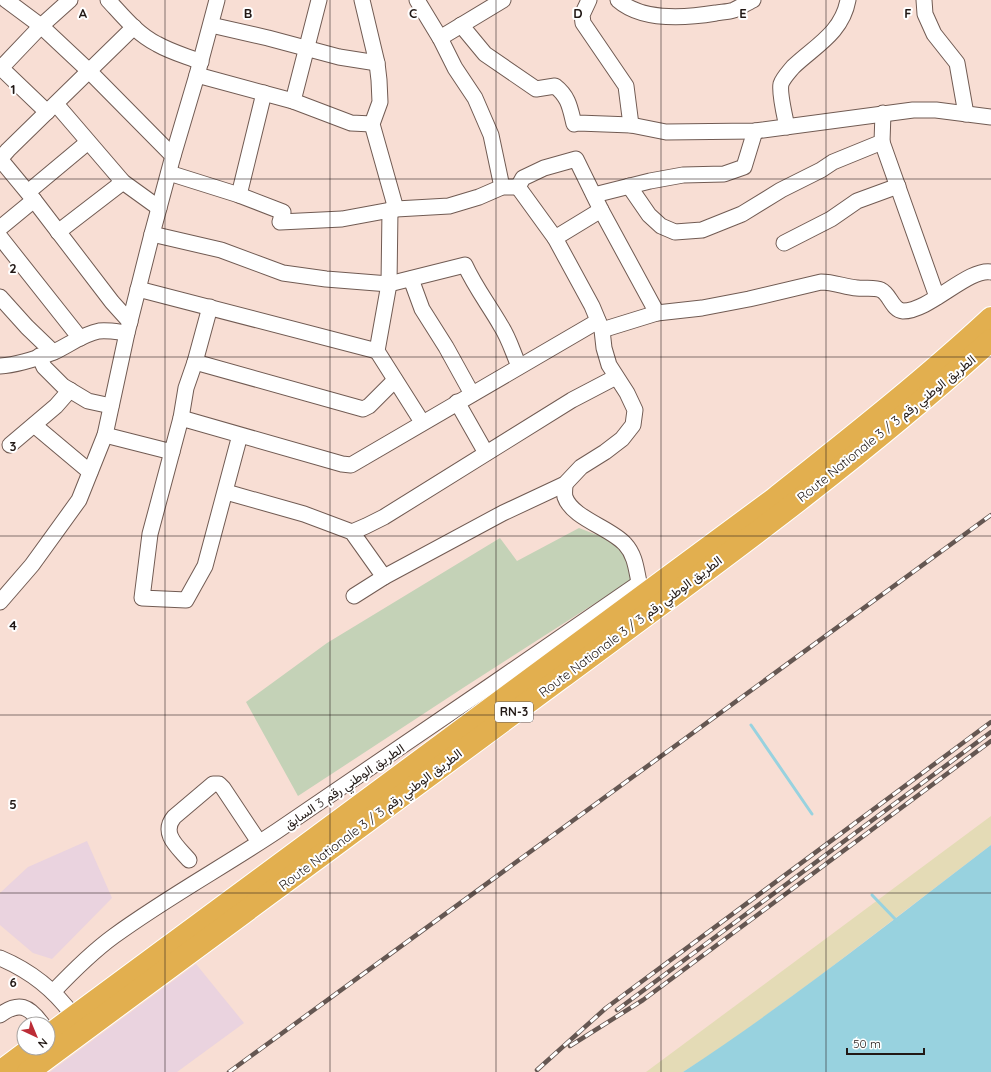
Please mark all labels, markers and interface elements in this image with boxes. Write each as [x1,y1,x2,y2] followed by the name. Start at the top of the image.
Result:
[79,5,88,21] text: A
[244,5,252,21] text: B
[409,5,417,21] text: C
[573,5,583,21] text: D
[739,5,747,21] text: E
[904,5,912,21] text: F
[10,81,16,97] text: 1
[9,260,17,276] text: 2
[794,351,980,507] street label: Route Nationale 3 / الطريق الوطني رقم 3
[10,438,17,454] text: 3
[535,552,726,702] street label: Route Nationale 3 / الطريق الوطني رقم 3
[9,617,17,633] text: 4
[495,702,533,722] road number: RN-3
[281,740,409,835] street label: الطريق الوطني رقم 3 السابق
[275,745,466,895] street label: Route Nationale 3 / الطريق الوطني رقم 3
[9,796,17,812] text: 5
[9,974,17,990] text: 6
[16,1016,56,1056] north arrow
[847,1030,924,1056] scale bar
[35,1035,51,1051] text: N
[853,1036,881,1051] text: 50 m

